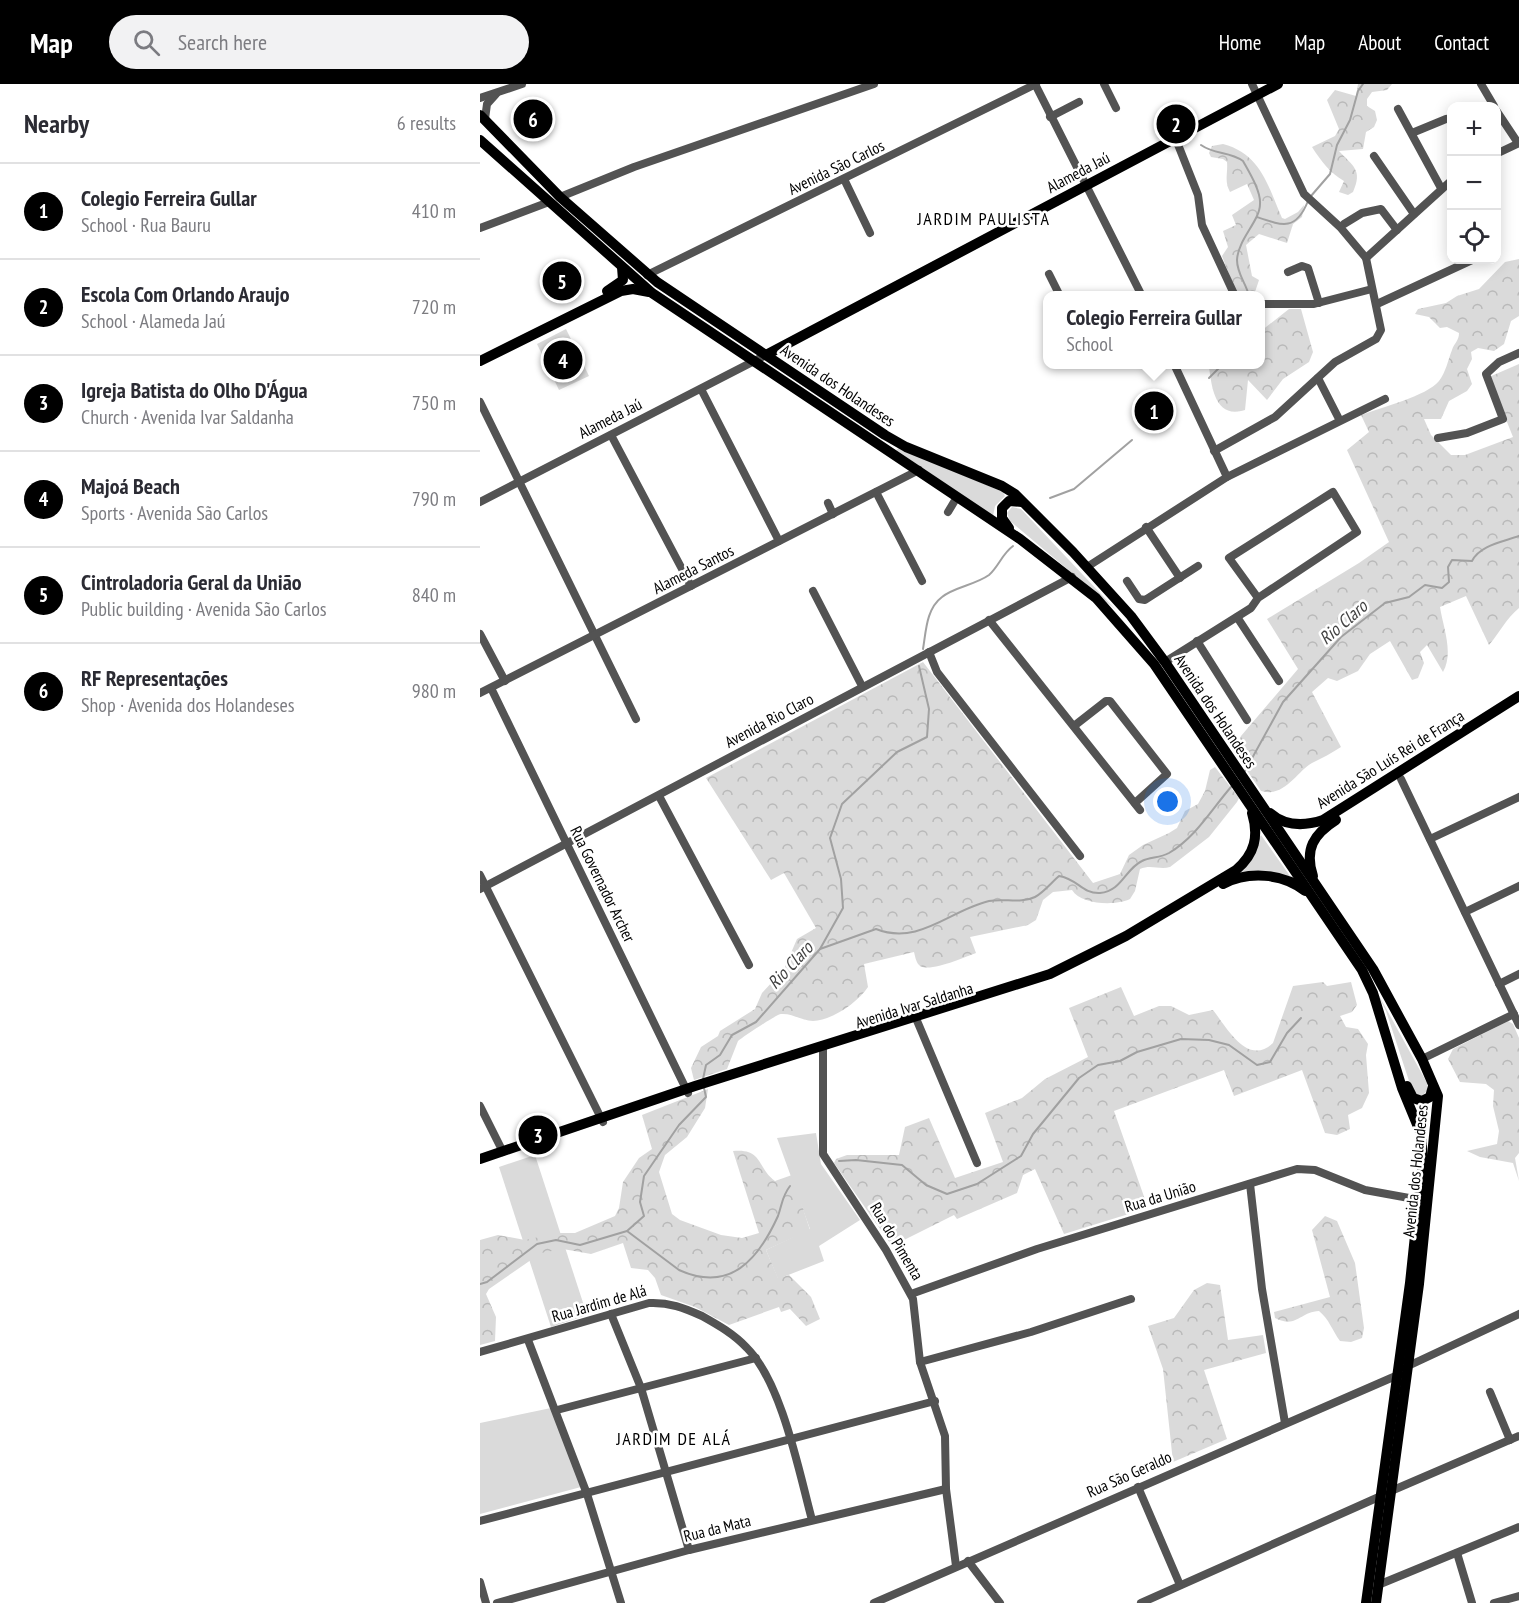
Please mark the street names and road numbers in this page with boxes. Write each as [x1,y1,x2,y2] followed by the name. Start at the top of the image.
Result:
[785,135,887,199] street label: Avenida São Carlos
[1043,147,1113,197] street label: Alameda Jaú
[777,339,899,431] street label: Avenida dos Holandeses
[575,393,645,442] street label: Alameda Jaú
[649,540,737,598] street label: Alameda Santos
[1170,650,1262,772] street label: Avenida dos Holandeses
[721,688,817,752] street label: Avenida Rio Claro
[1313,705,1467,813] street label: Avenida São Luís Rei de França
[566,823,640,946] street label: Rua Governador Archer
[853,978,975,1032] street label: Avenida Ivar Saldanha
[1398,1104,1432,1238] street label: Avenida dos Holandeses
[1122,1176,1198,1216] street label: Rua da União
[866,1198,928,1284] street label: Rua do Pimenta
[549,1280,649,1326] street label: Rua Jardim de Alá
[1083,1446,1175,1502] street label: Rua São Geraldo
[681,1510,753,1546] street label: Rua da Mata

